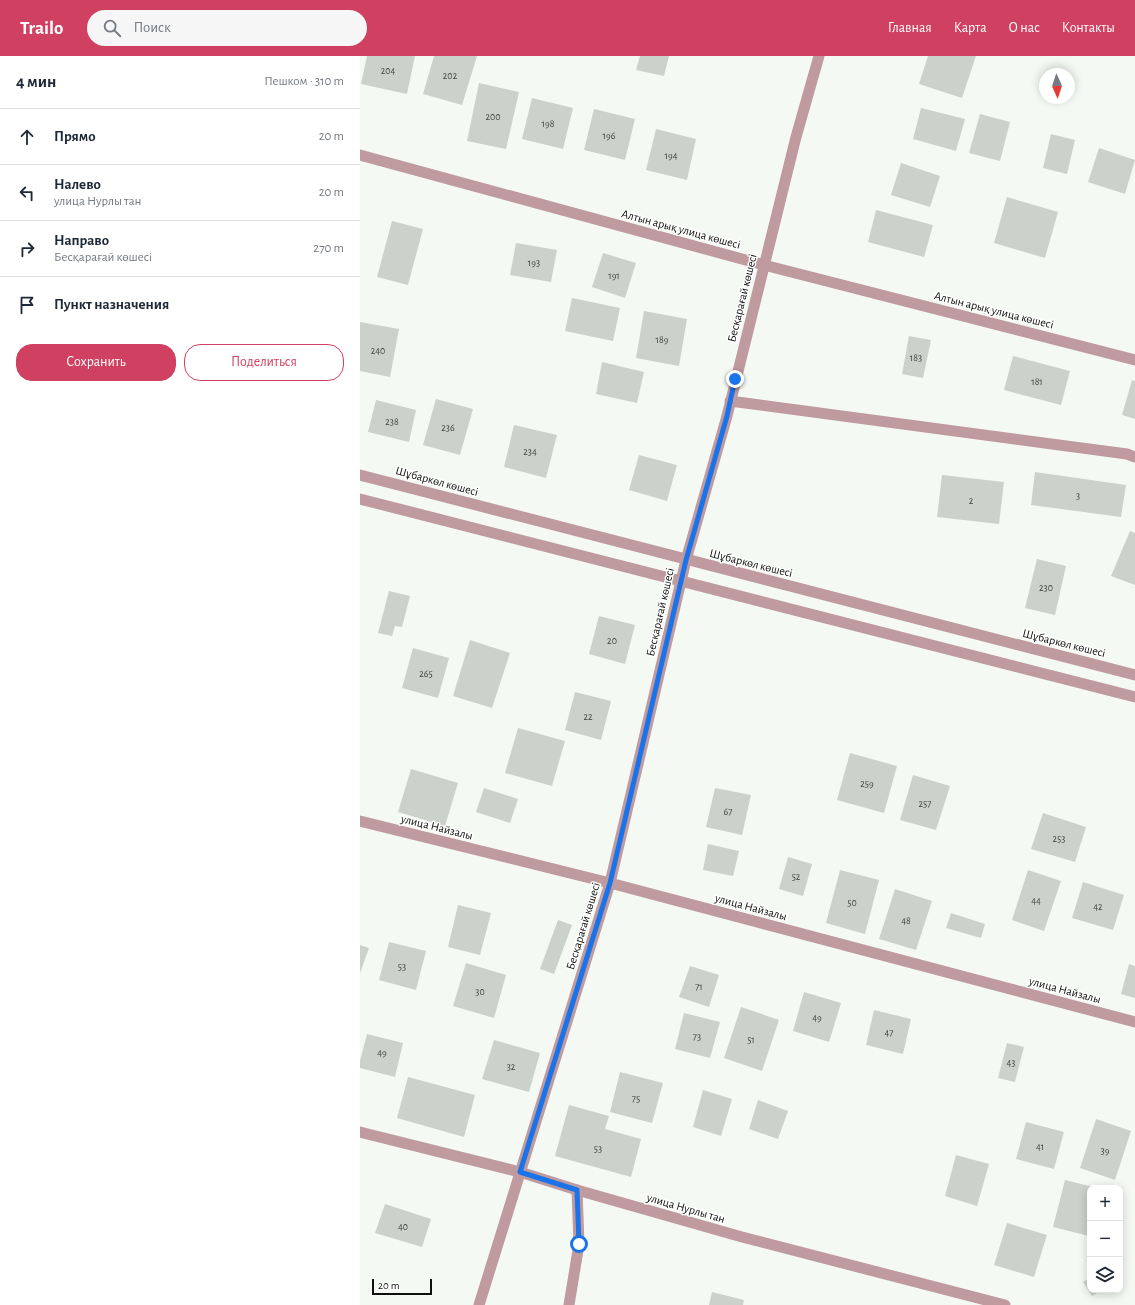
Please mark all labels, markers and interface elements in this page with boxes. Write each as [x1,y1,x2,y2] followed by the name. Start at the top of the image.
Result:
[87,10,367,46] search box
[101,17,123,39] icon: search
[20,19,63,38] text: Trailo
[133,20,171,35] text: Поиск
[888,21,932,35] text: Главная
[954,21,987,35] text: Карта
[1009,21,1040,35] text: О нас
[1062,21,1115,35] text: Контакты
[381,66,396,76] house number: 204
[1039,68,1075,104] north arrow
[443,71,458,81] house number: 202
[16,73,56,90] text: 4 мин
[264,75,344,88] text: Пешком · 310 m
[485,112,501,122] house number: 200
[542,119,555,129] house number: 198
[16,126,38,148] icon: ahead
[54,129,96,144] text: Прямо
[319,130,344,143] text: 20 m
[603,131,616,141] house number: 196
[665,151,678,161] house number: 194
[54,177,101,192] text: Налево
[16,182,38,204] icon: left
[319,186,344,199] text: 20 m
[54,195,142,208] text: улица Нурлы тан
[620,207,742,252] street label: Алтын арық улица көшесі
[54,233,109,248] text: Направо
[16,238,38,260] icon: right
[313,242,344,255] text: 270 m
[54,251,152,264] text: Бесқарағай көшесі
[725,253,759,343] street label: Бесқарағай көшесі
[528,258,540,268] house number: 193
[608,271,620,281] house number: 191
[933,289,1055,332] street label: Алтын арық улица көшесі
[16,294,38,316] icon: arrive
[54,297,169,312] text: Пункт назначения
[656,335,669,345] house number: 189
[16,344,176,381] button: Сохранить
[184,344,344,381] button: Поделиться
[371,346,385,356] house number: 240
[910,353,922,363] house number: 183
[726,370,744,388] route end
[1031,377,1043,387] house number: 181
[385,417,399,427] house number: 238
[441,423,455,433] house number: 236
[523,447,537,457] house number: 234
[394,464,480,498] street label: Шұбаркөл көшесі
[1076,491,1080,501] house number: 3
[969,496,974,506] house number: 2
[708,547,794,579] street label: Шұбаркөл көшесі
[644,567,676,657] street label: Бесқарағай көшесі
[1039,583,1053,593] house number: 230
[1021,627,1107,659] street label: Шұбаркөл көшесі
[607,636,617,646] house number: 20
[419,669,433,679] house number: 265
[583,712,593,722] house number: 22
[860,779,874,789] house number: 259
[919,799,931,809] house number: 257
[724,807,732,817] house number: 67
[399,812,474,843] street label: улица Найзалы
[1053,834,1065,844] house number: 253
[792,872,801,882] house number: 52
[564,881,602,971] street label: Бесқарағай көшесі
[713,891,788,923] street label: улица Найзалы
[1031,896,1041,906] house number: 44
[847,898,857,908] house number: 50
[1093,902,1103,912] house number: 42
[901,916,911,926] house number: 48
[398,962,406,972] house number: 53
[1027,974,1102,1006] street label: улица Найзалы
[695,982,703,992] house number: 71
[475,987,485,997] house number: 30
[812,1013,822,1023] house number: 49
[885,1028,893,1038] house number: 47
[693,1032,701,1042] house number: 73
[747,1035,755,1045] house number: 51
[377,1048,387,1058] house number: 49
[1007,1058,1015,1068] house number: 43
[507,1062,516,1072] house number: 32
[632,1094,640,1104] house number: 75
[1036,1142,1044,1152] house number: 41
[594,1144,602,1154] house number: 53
[1101,1146,1110,1156] house number: 39
[1087,1185,1123,1293] map controls
[1087,1185,1123,1221] button: +
[644,1191,726,1226] street label: улица Нурлы тан
[1087,1221,1123,1257] button: −
[398,1222,408,1232] house number: 40
[570,1235,588,1253] route start
[1087,1257,1123,1293] button: layers
[372,1277,432,1296] scale bar
[378,1280,399,1291] text: 20 m

